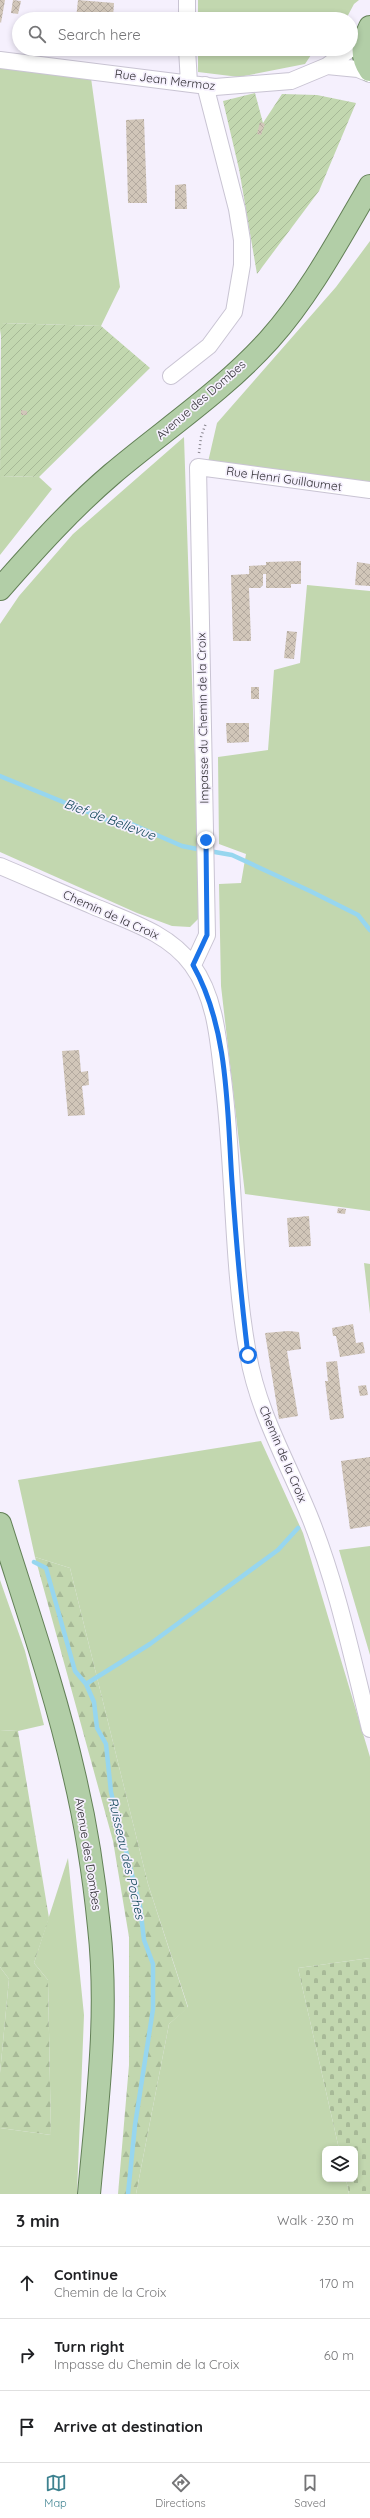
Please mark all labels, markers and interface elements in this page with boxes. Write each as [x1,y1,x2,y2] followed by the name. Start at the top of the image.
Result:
[12,12,358,56] search box
[26,23,48,45] icon: search
[58,25,141,44] text: Search here
[114,66,216,93] street label: Rue Jean Mermoz
[153,356,249,443] street label: Avenue des Dombes
[225,463,343,494] street label: Rue Henri Guillaumet
[194,632,211,804] street label: Impasse du Chemin de la Croix
[62,795,159,843] water label: Bief de Bellevue
[197,831,215,849] route end
[61,887,162,943] street label: Chemin de la Croix
[239,1346,257,1364] route start
[256,1403,311,1505] street label: Chemin de la Croix
[105,1795,149,1922] water label: Ruisseau des Poches
[72,1797,105,1912] street label: Avenue des Dombes
[322,2146,358,2182] map controls
[322,2146,358,2182] button: layers
[16,2210,60,2231] text: 3 min
[277,2212,354,2228] text: Walk · 230 m
[54,2265,118,2284] text: Continue
[16,2272,38,2294] icon: ahead
[319,2275,354,2291] text: 170 m
[54,2284,166,2300] text: Chemin de la Croix
[54,2337,125,2356] text: Turn right
[16,2344,38,2366] icon: right
[324,2347,354,2363] text: 60 m
[54,2356,239,2372] text: Impasse du Chemin de la Croix
[16,2416,38,2438] icon: arrive
[54,2417,203,2436] text: Arrive at destination
[44,2472,67,2510] tab: Map
[155,2472,206,2510] tab: Directions
[294,2472,326,2510] tab: Saved

